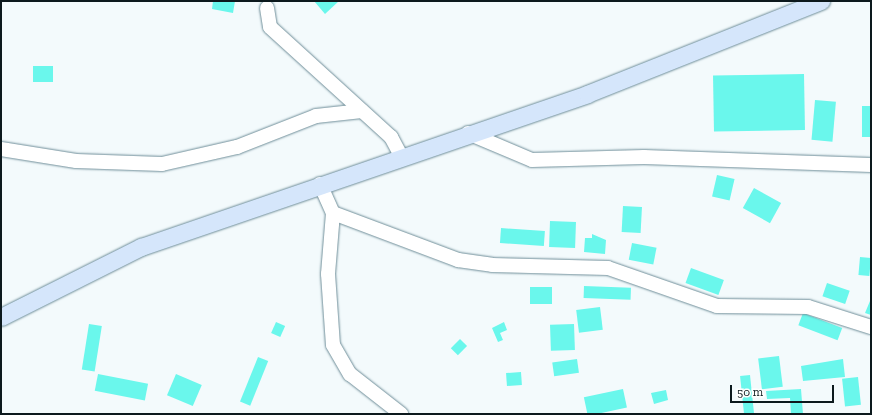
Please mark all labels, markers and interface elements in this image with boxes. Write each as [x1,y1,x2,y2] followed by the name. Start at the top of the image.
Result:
[732,377,836,403] scale bar
[737,385,763,399] text: 50 m

